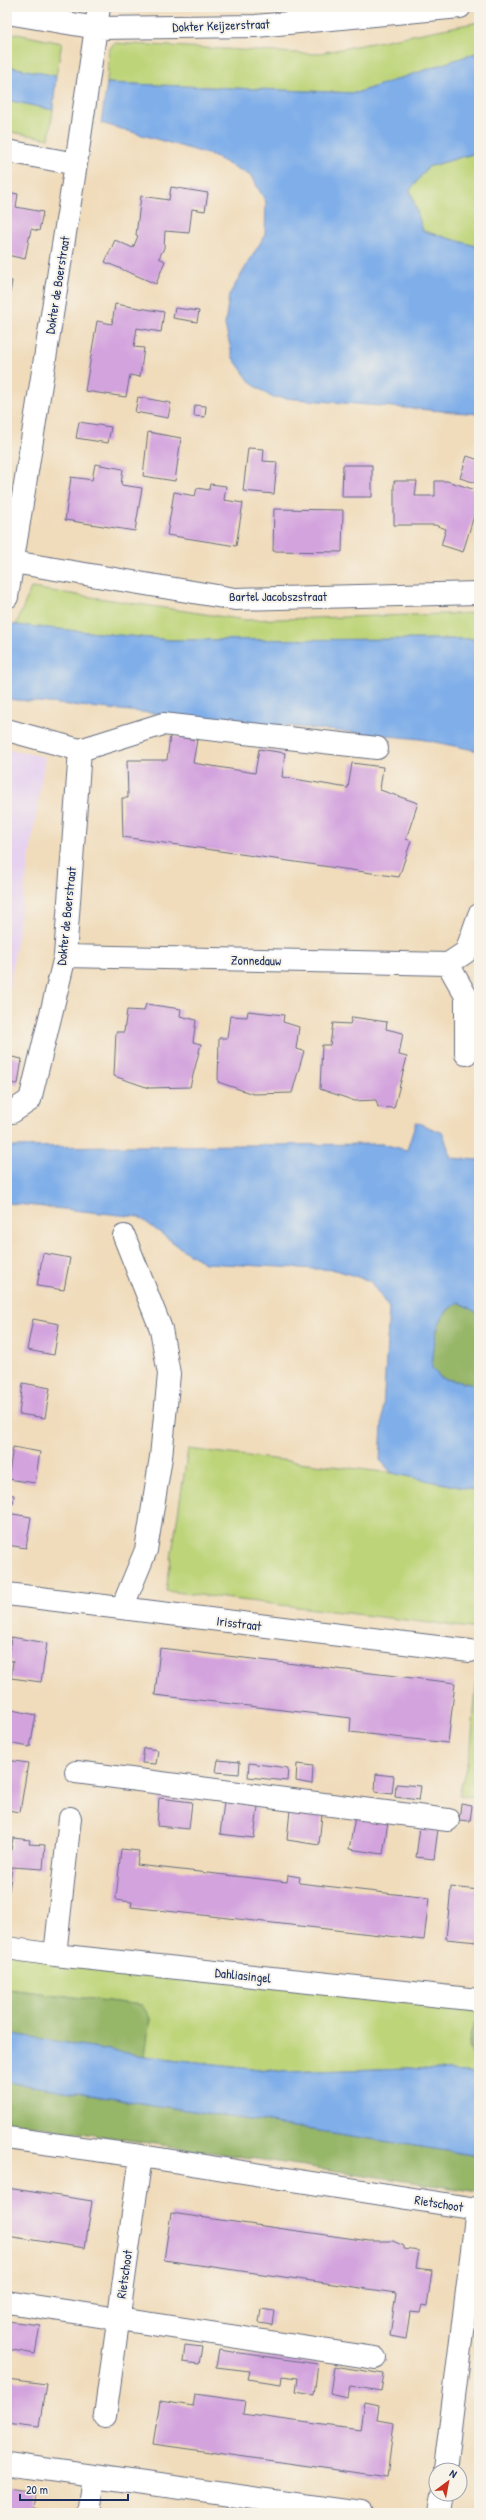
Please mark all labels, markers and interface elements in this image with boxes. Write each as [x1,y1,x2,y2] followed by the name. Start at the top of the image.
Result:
[172,14,270,36] street label: Dokter Keijzerstraat
[40,234,74,335] street label: Dokter de Boerstraat
[229,587,328,605] street label: Bartel Jacobszstraat
[52,865,80,966] street label: Dokter de Boerstraat
[231,951,281,969] street label: Zonnedauw
[216,1611,263,1635] street label: Irisstraat
[214,1963,273,1987] street label: Dahliasingel
[413,2190,465,2216] street label: Rietschoot
[112,2248,136,2299] street label: Rietschoot
[428,2462,468,2502] north arrow
[447,2466,460,2481] text: N
[20,2476,128,2502] scale bar
[26,2481,48,2498] text: 20 m

